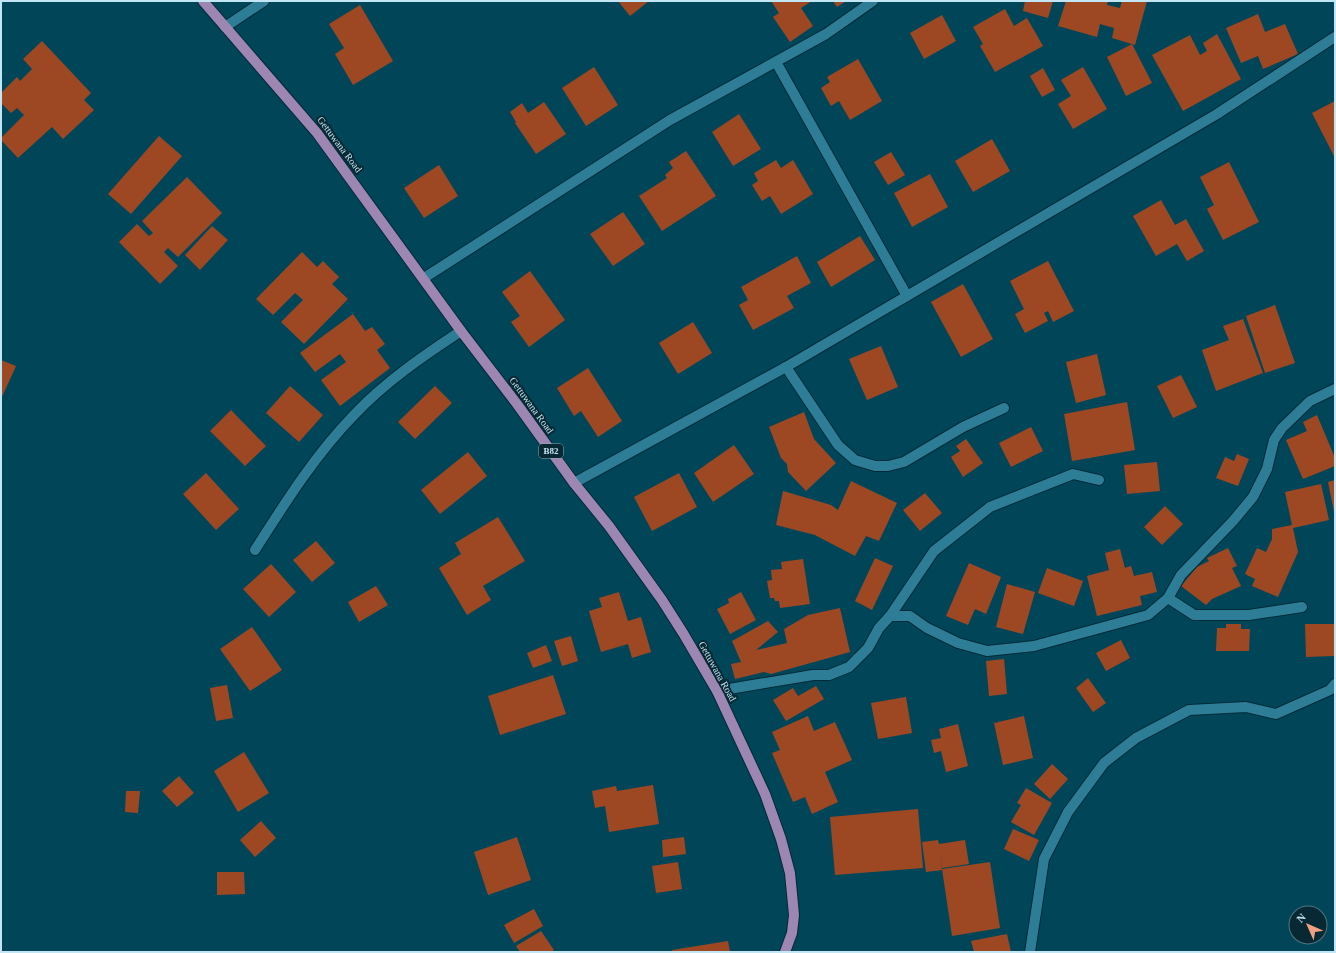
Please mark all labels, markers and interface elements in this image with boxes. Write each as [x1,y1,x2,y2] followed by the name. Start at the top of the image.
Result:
[315,114,364,174] street label: Gettuwana Road
[507,375,556,436] street label: Gettuwana Road
[539,444,563,458] road number: B82
[697,639,739,703] street label: Gettuwana Road
[1288,905,1328,945] north arrow
[1294,911,1308,925] text: N

